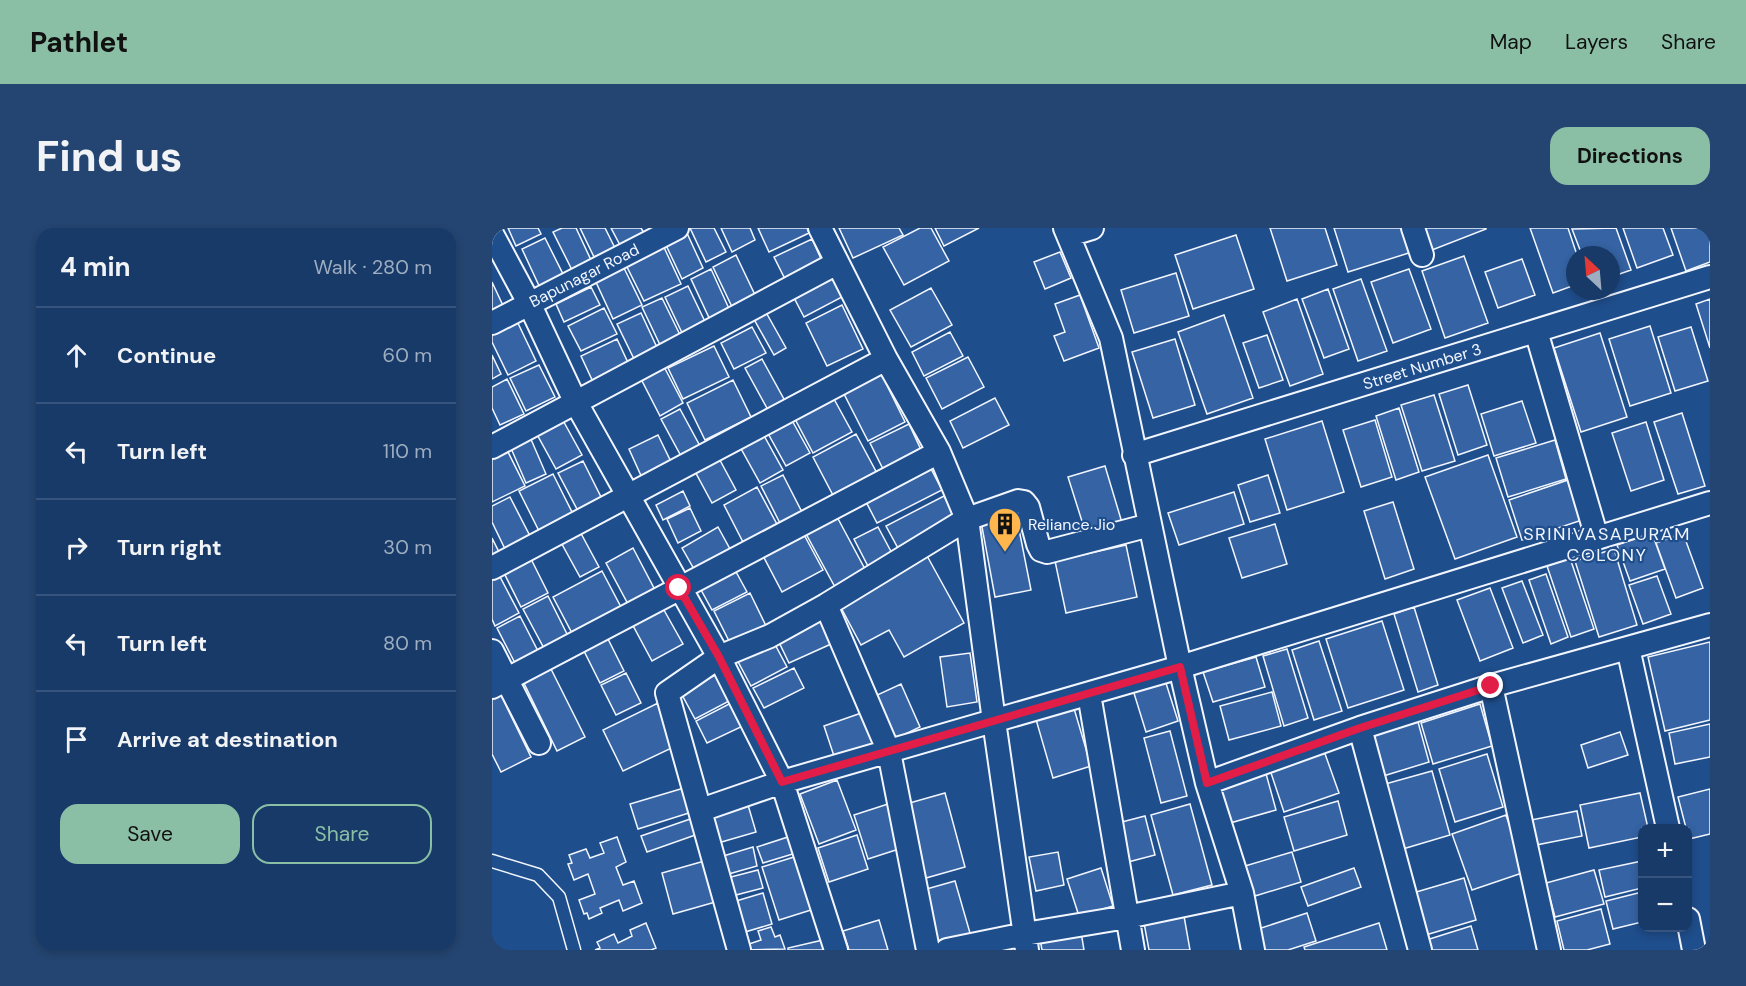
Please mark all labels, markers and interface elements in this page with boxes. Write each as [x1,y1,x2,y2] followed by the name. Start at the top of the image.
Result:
[30,24,128,61] text: Pathlet
[1490,28,1532,56] text: Map
[1565,28,1628,56] text: Layers
[1661,28,1716,56] text: Share
[1550,127,1710,185] button: Directions
[36,129,182,184] text: Find us
[526,239,643,312] street label: Bapunagar Road
[1566,246,1620,300] north arrow
[60,250,131,284] text: 4 min
[313,254,432,280] text: Walk · 280 m
[1360,338,1484,394] street label: Street Number 3
[60,339,93,372] icon: ahead
[117,341,216,370] text: Continue
[383,342,432,368] text: 60 m
[60,435,93,468] icon: left
[117,437,207,466] text: Turn left
[383,438,432,464] text: 110 m
[987,506,1023,553] building icon: Reliance Jio
[1028,514,1115,535] place label: Reliance Jio
[1523,522,1691,567] district label: SRINIVASAPURAM COLONY
[60,531,93,564] icon: right
[117,533,222,562] text: Turn right
[383,534,432,560] text: 30 m
[665,574,691,600] route start
[60,627,93,660] icon: left
[117,629,207,658] text: Turn left
[383,630,432,656] text: 80 m
[1477,672,1503,698] route end
[60,723,93,756] icon: arrive
[117,725,338,754] text: Arrive at destination
[60,804,240,864] button: Save
[252,804,432,864] button: Share
[1638,824,1692,932] map controls
[1638,824,1692,878] button: +
[1638,878,1692,932] button: −

